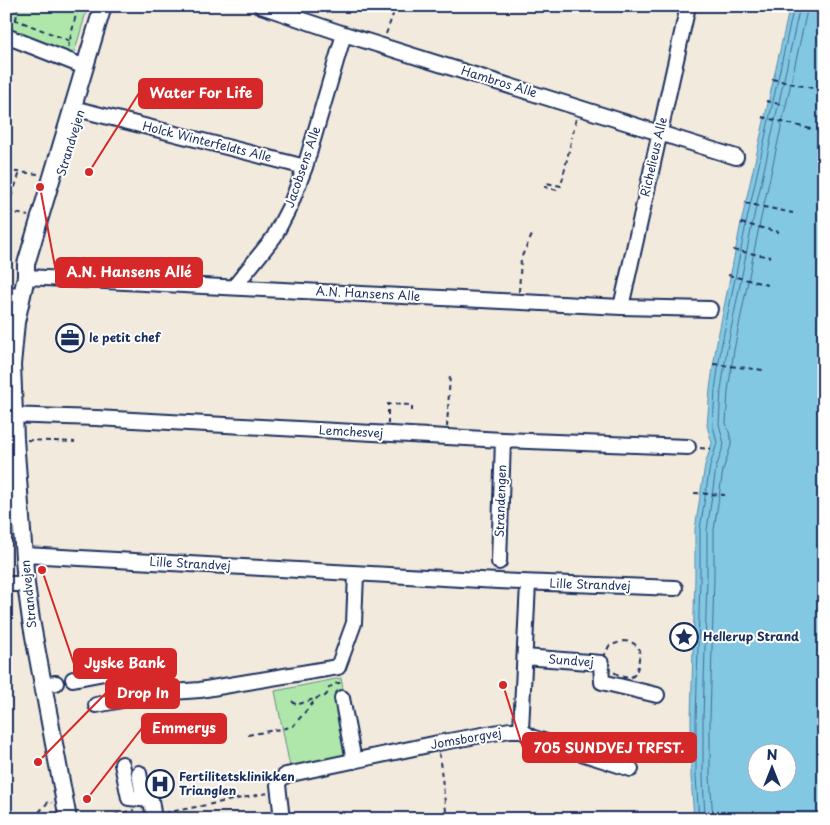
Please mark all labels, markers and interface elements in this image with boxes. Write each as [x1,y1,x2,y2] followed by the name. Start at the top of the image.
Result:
[459,61,540,101] street label: Hambros Alle
[139,79,262,108] callout: Water For Life
[150,82,253,103] text: Water For Life
[51,107,89,178] street label: Strandvejen
[635,115,671,198] street label: Richelieus Alle
[141,116,274,166] street label: Holck Winterfeldts Alle
[280,123,325,210] street label: Jacobsens Alle
[56,258,202,287] callout: A.N. Hansens Allé
[66,261,192,282] text: A.N. Hansens Allé
[315,281,421,305] street label: A.N. Hansens Alle
[55,323,85,353] office icon: le petit chef
[89,328,162,346] place label: le petit chef
[318,420,384,442] street label: Lemchesvej
[490,464,510,538] street label: Strandengen
[149,552,231,574] street label: Lille Strandvej
[15,559,41,629] street label: Strandvejen
[549,574,631,594] street label: Lille Strandvej
[669,622,699,652] place icon: Hellerup Strand
[703,627,799,645] place label: Hellerup Strand
[74,649,176,678] callout: Jyske Bank
[548,649,594,671] street label: Sundvej
[84,652,166,673] text: Jyske Bank
[106,679,179,708] callout: Drop In
[117,682,169,703] text: Drop In
[142,714,226,743] callout: Emmerys
[152,717,216,738] text: Emmerys
[429,723,503,753] street label: Jomsborgvej
[523,733,696,762] callout: 705 SUNDVEJ TRFST.
[534,737,684,758] text: 705 SUNDVEJ TRFST.
[748,742,798,792] north arrow
[766,744,778,765] text: N
[179,767,295,799] place label: Fertilitetsklinikken Trianglen
[145,769,175,799] hospital icon: Fertilitetsklinikken Trianglen

